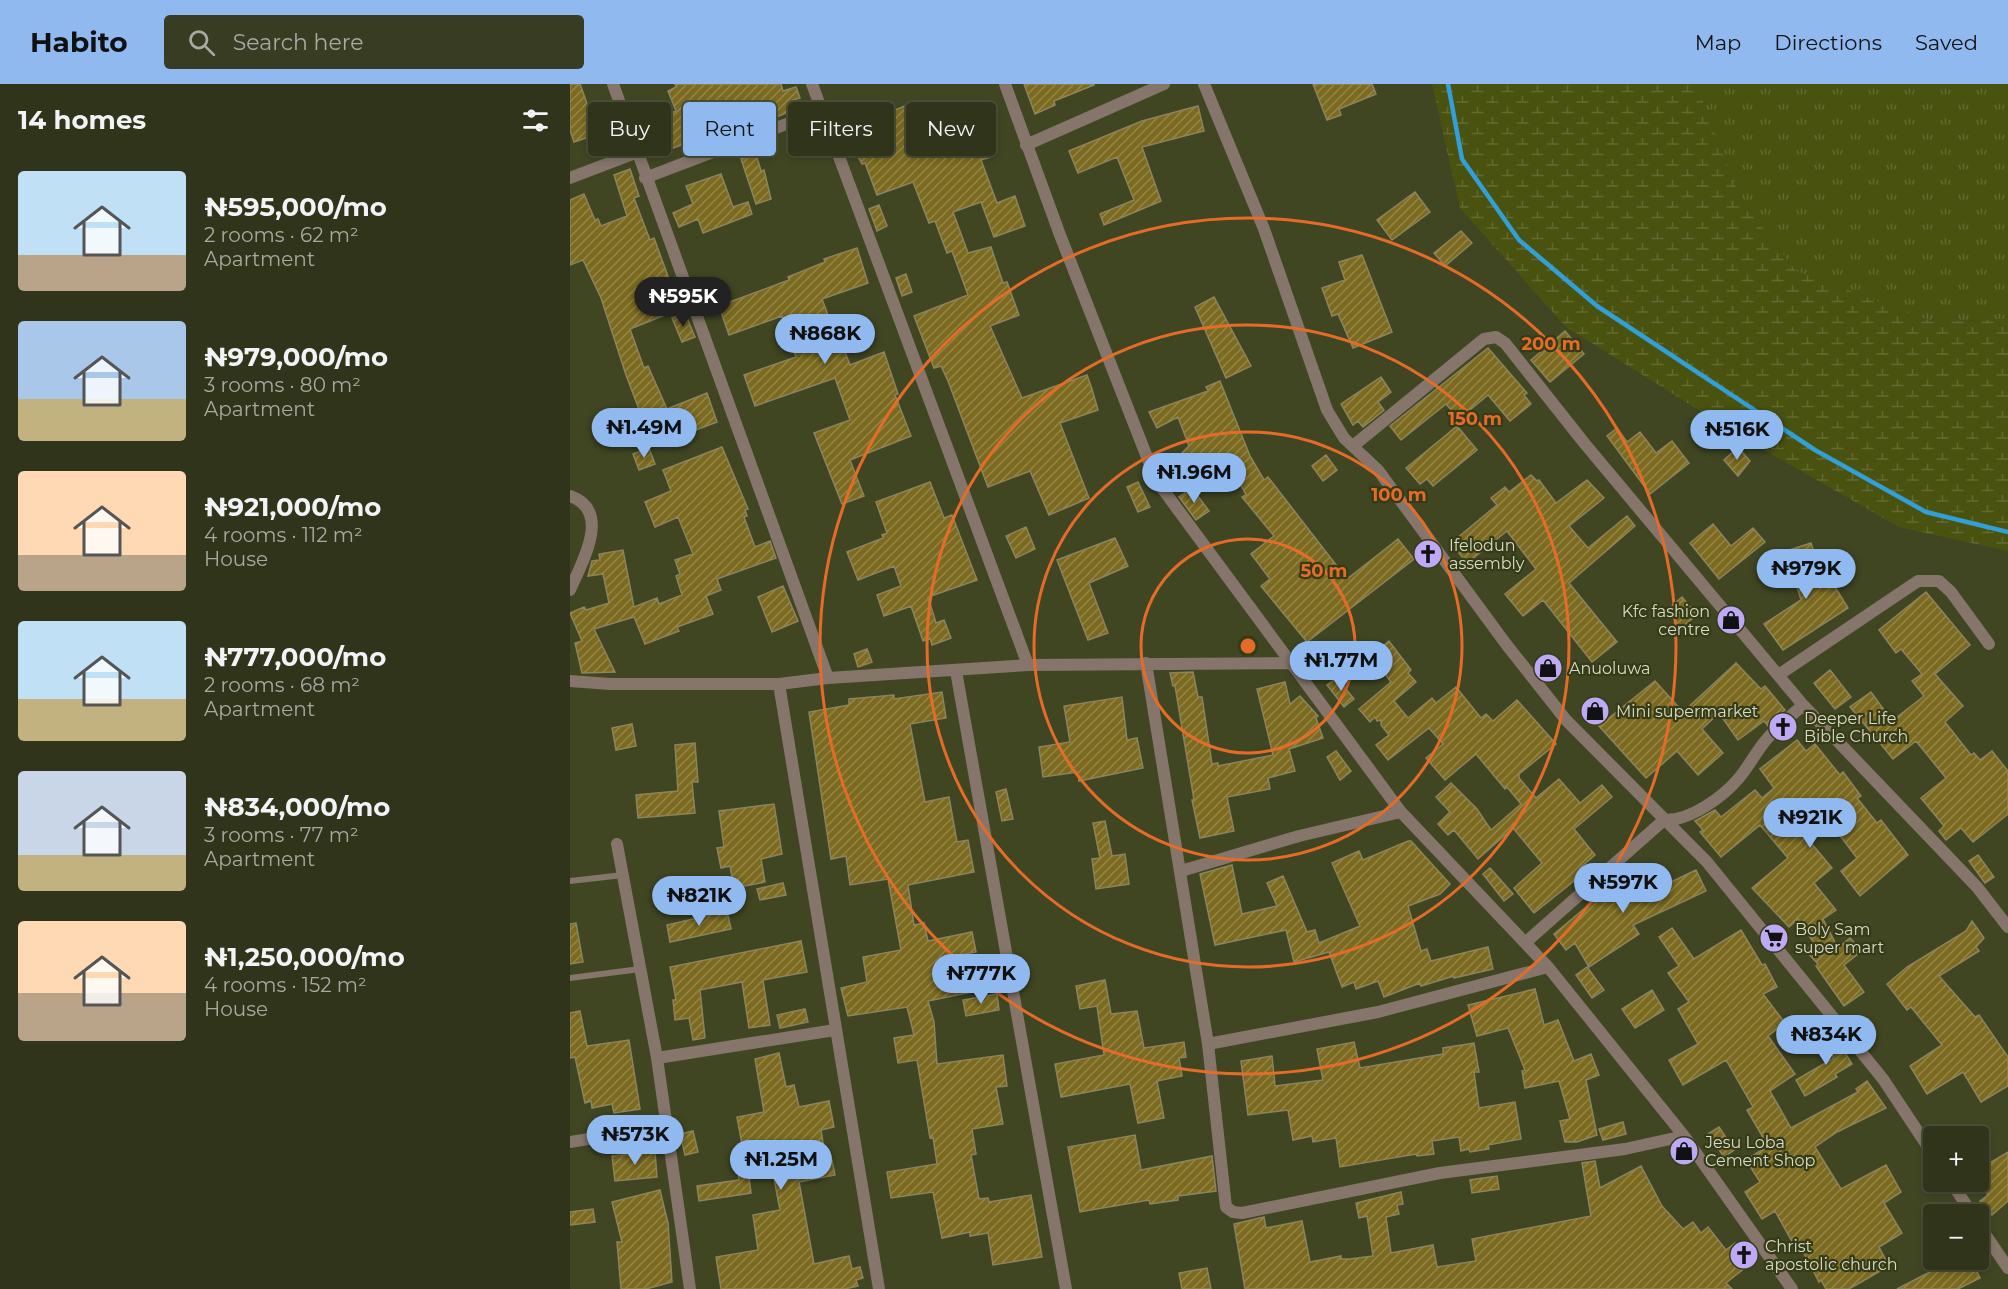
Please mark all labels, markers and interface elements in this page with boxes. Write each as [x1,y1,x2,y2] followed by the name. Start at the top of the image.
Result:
[164,15,584,69] search box
[30,25,128,59] text: Habito
[185,26,218,59] icon: search
[233,29,364,56] text: Search here
[1695,30,1741,55] text: Map
[1774,30,1882,55] text: Directions
[1915,30,1978,55] text: Saved
[588,102,671,156] chip: Buy
[683,102,776,156] chip: Rent
[788,102,894,156] chip: Filters
[906,102,996,156] chip: New
[18,104,146,136] text: 14 homes
[519,104,552,137] icon: filters
[204,191,387,223] text: ₦595,000/mo
[66,195,138,267] icon: home
[204,223,359,247] text: 2 rooms · 62 m²
[204,247,315,271] text: Apartment
[641,277,725,328] pin: ₦595K
[648,284,718,308] text: ₦595K
[783,314,867,365] pin: ₦868K
[789,321,861,345] text: ₦868K
[1521,333,1581,355] text: 200 m
[204,341,388,373] text: ₦979,000/mo
[66,345,138,417] icon: home
[204,373,361,397] text: 3 rooms · 80 m²
[204,397,315,421] text: Apartment
[595,408,693,459] pin: ₦1.49M
[1448,408,1502,430] text: 150 m
[1695,410,1779,461] pin: ₦516K
[606,415,682,439] text: ₦1.49M
[1704,417,1770,441] text: ₦516K
[1145,453,1243,504] pin: ₦1.96M
[1156,460,1232,484] text: ₦1.96M
[1371,484,1427,506] text: 100 m
[204,491,381,523] text: ₦921,000/mo
[66,495,138,567] icon: home
[204,523,363,547] text: 4 rooms · 112 m²
[1449,536,1525,573] place label: Ifelodun assembly
[1412,538,1444,570] church icon: Ifelodun assembly
[204,547,268,571] text: House
[1764,549,1848,600] pin: ₦979K
[1771,556,1841,580] text: ₦979K
[1301,560,1347,582] text: 50 m
[1622,602,1710,639] place label: Kfc fashion centre
[1715,604,1747,636] shop icon: Kfc fashion centre
[1238,636,1258,656] centre of rings
[204,641,386,673] text: ₦777,000/mo
[1292,641,1390,692] pin: ₦1.77M
[66,645,138,717] icon: home
[1304,648,1378,672] text: ₦1.77M
[1532,652,1564,684] shop icon: Anuoluwa
[1569,659,1650,678] place label: Anuoluwa
[204,673,360,697] text: 2 rooms · 68 m²
[1579,695,1611,727] shop icon: Mini supermarket
[204,697,315,721] text: Apartment
[1616,702,1759,721] place label: Mini supermarket
[1804,709,1908,746] place label: Deeper Life Bible Church
[1767,711,1799,743] church icon: Deeper Life Bible Church
[204,791,390,823] text: ₦834,000/mo
[66,795,138,867] icon: home
[1768,798,1852,849] pin: ₦921K
[1777,805,1843,829] text: ₦921K
[204,823,359,847] text: 3 rooms · 77 m²
[204,847,315,871] text: Apartment
[1581,863,1665,914] pin: ₦597K
[1588,870,1658,894] text: ₦597K
[657,876,741,927] pin: ₦821K
[666,883,732,907] text: ₦821K
[1795,920,1885,957] place label: Boly Sam super mart
[1758,922,1790,954] supermarket icon: Boly Sam super mart
[204,941,405,973] text: ₦1,250,000/mo
[66,945,138,1017] icon: home
[939,954,1023,1005] pin: ₦777K
[946,961,1016,985] text: ₦777K
[204,973,367,997] text: 4 rooms · 152 m²
[204,997,268,1021] text: House
[1784,1015,1868,1066] pin: ₦834K
[1790,1022,1862,1046] text: ₦834K
[593,1115,677,1166] pin: ₦573K
[601,1122,669,1146] text: ₦573K
[1923,1126,1989,1270] map controls
[1923,1126,1989,1192] button: +
[1704,1133,1815,1170] place label: Jesu Loba Cement Shop
[1668,1135,1700,1167] shop icon: Jesu Loba Cement Shop
[732,1140,830,1191] pin: ₦1.25M
[744,1147,818,1171] text: ₦1.25M
[1923,1204,1989,1270] button: −
[1765,1237,1898,1274] place label: Christ apostolic church
[1728,1239,1760,1271] church icon: Christ apostolic church

